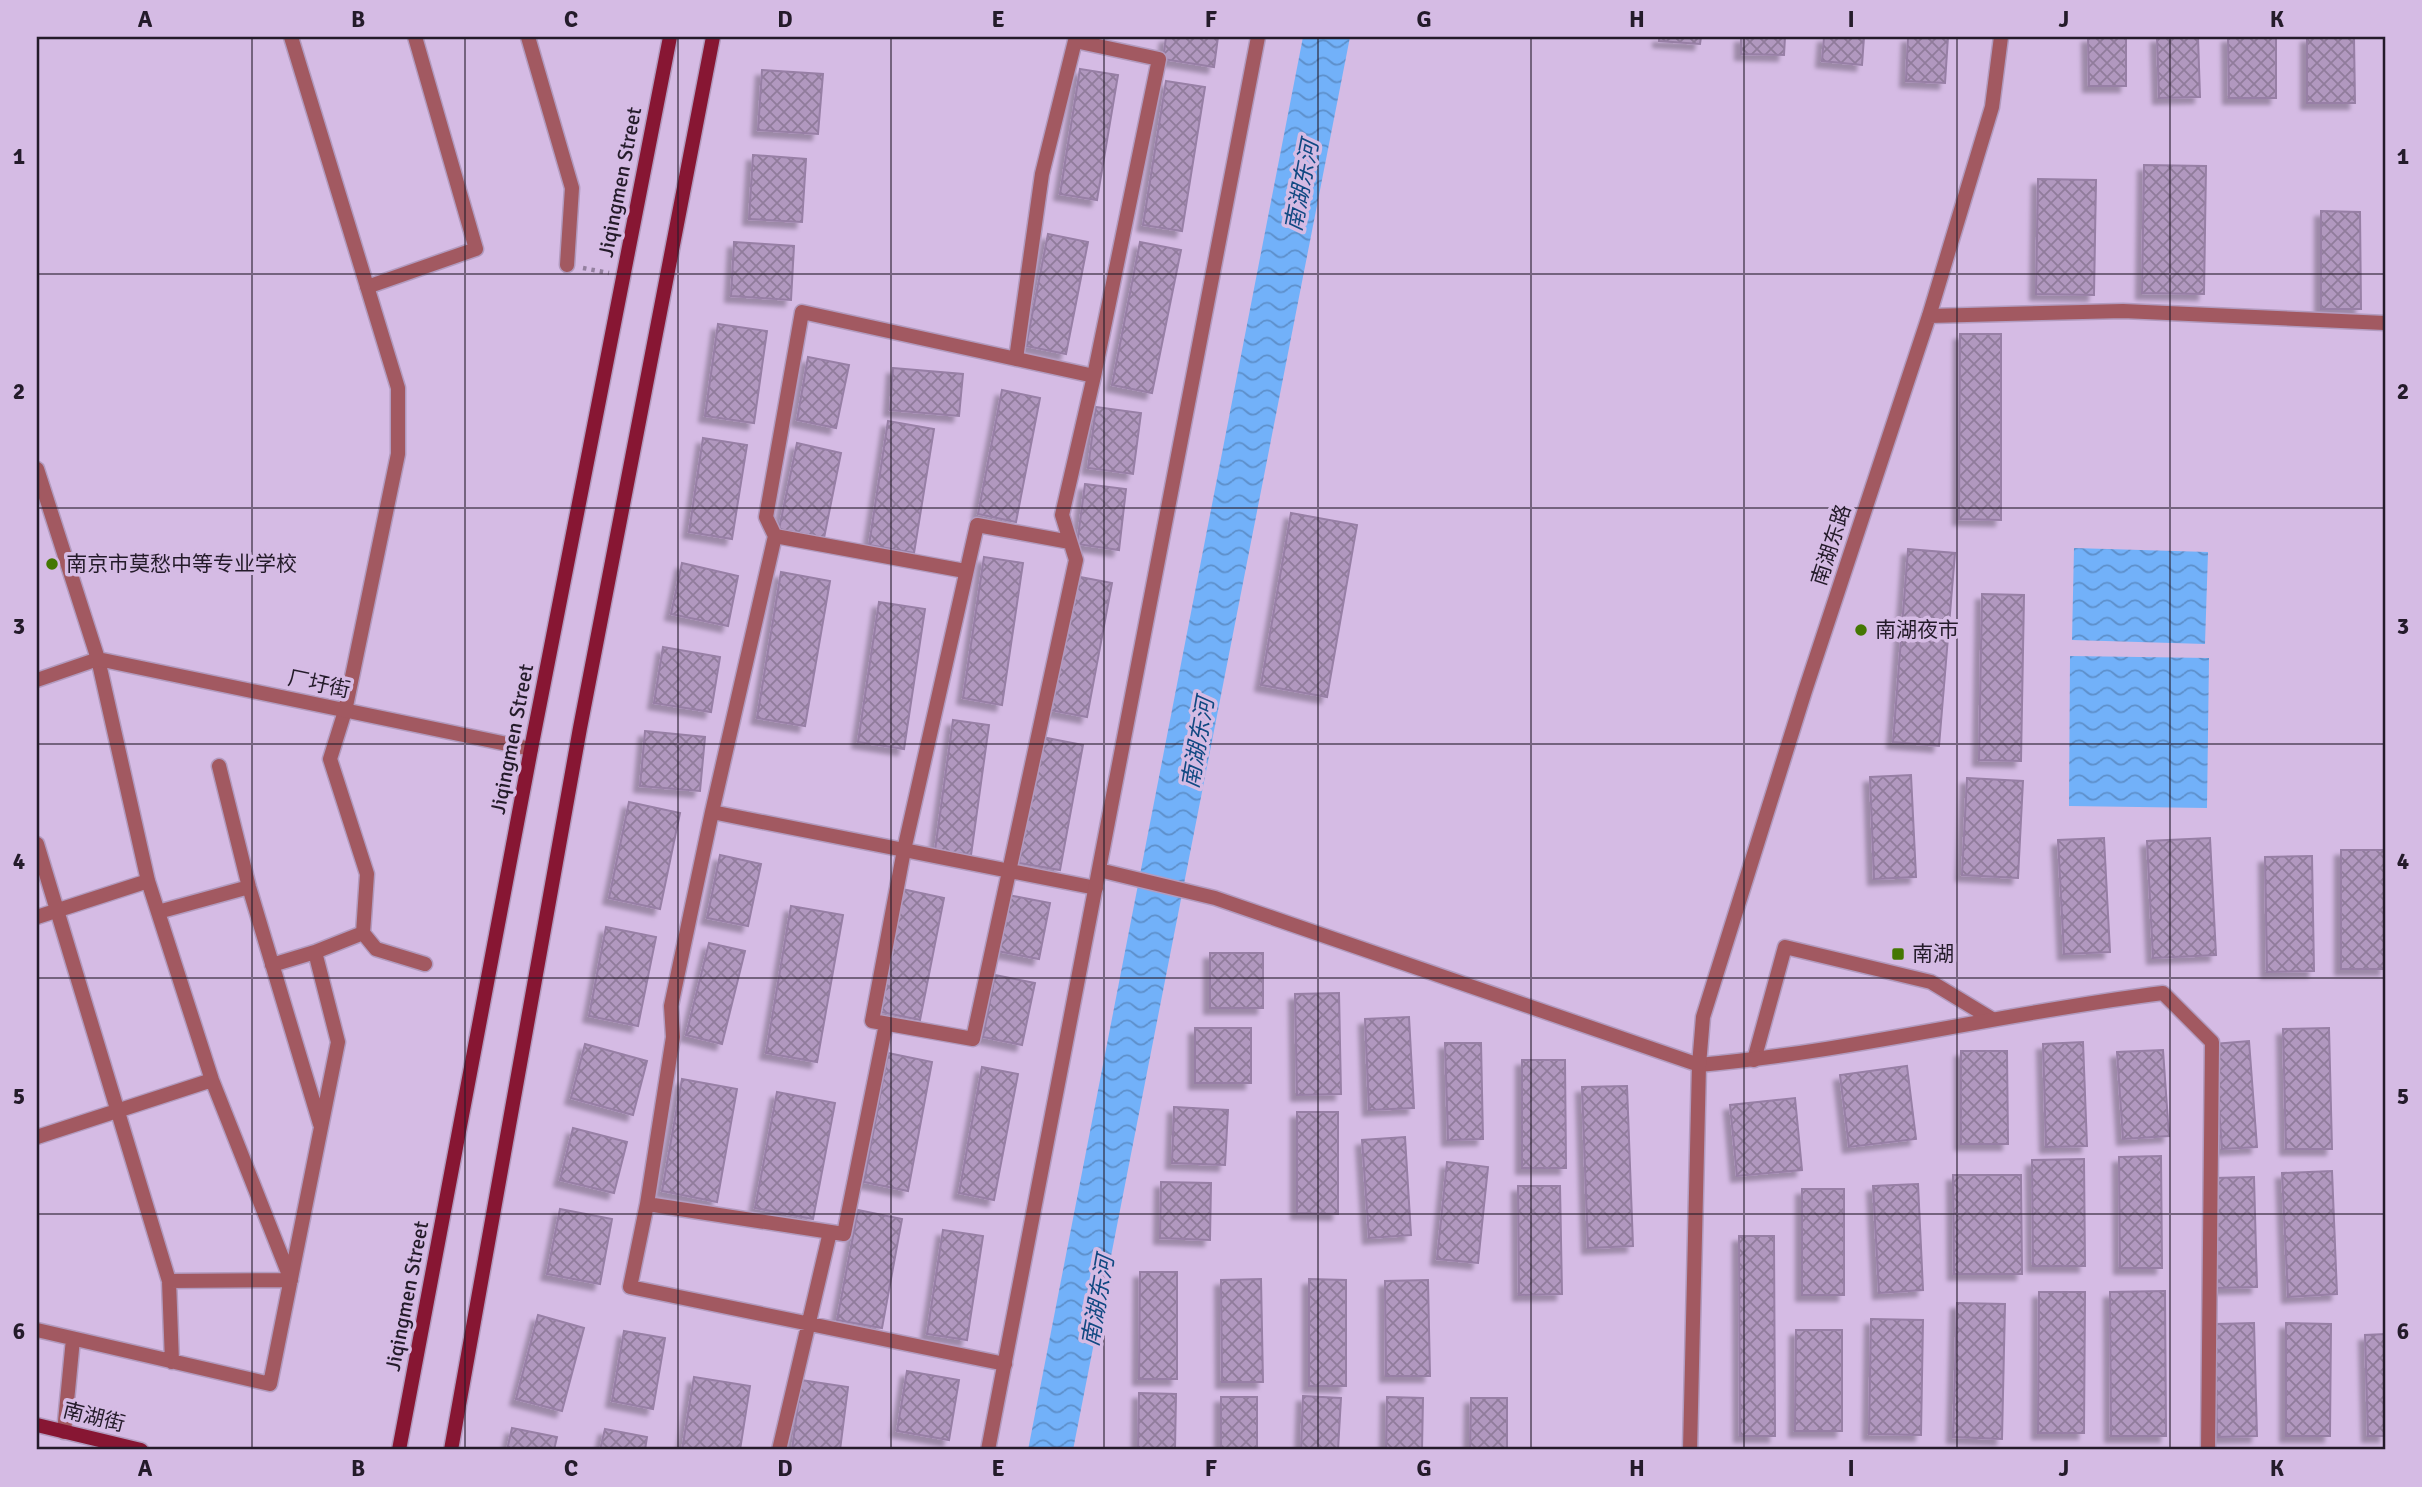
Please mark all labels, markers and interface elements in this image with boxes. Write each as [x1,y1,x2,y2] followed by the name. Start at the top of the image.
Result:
[138,5,153,34] text: A
[351,5,365,34] text: B
[564,5,578,34] text: C
[777,5,793,34] text: D
[991,5,1005,34] text: E
[1205,5,1217,34] text: F
[1416,5,1432,34] text: G
[1629,5,1645,34] text: H
[1847,5,1855,34] text: I
[2059,5,2069,34] text: J
[2270,5,2285,34] text: K
[593,105,647,259] street label: Jiqingmen Street
[1279,134,1326,234] water label: 南湖东河
[13,142,25,171] text: 1
[2397,142,2409,171] text: 1
[13,377,25,406] text: 2
[2397,377,2409,406] text: 2
[1806,501,1856,589] street label: 南湖东路
[66,551,297,577] place label: 南京市莫愁中等专业学校
[44,556,60,572] marker: 南京市莫愁中等专业学校
[13,612,25,641] text: 3
[2397,612,2409,641] text: 3
[1875,617,1959,643] place label: 南湖夜市
[1853,622,1869,638] marker: 南湖夜市
[485,662,539,816] street label: Jiqingmen Street
[285,665,353,703] street label: 厂圩街
[1176,691,1221,791] water label: 南湖东河
[13,847,25,876] text: 4
[2397,847,2409,876] text: 4
[1912,941,1954,967] place label: 南湖
[1890,946,1906,962] marker: 南湖
[13,1082,25,1111] text: 5
[2397,1082,2409,1111] text: 5
[380,1219,434,1373] street label: Jiqingmen Street
[1076,1249,1121,1349] water label: 南湖东河
[13,1317,25,1346] text: 6
[2397,1317,2409,1346] text: 6
[60,1397,128,1437] street label: 南湖街
[138,1454,153,1483] text: A
[351,1454,365,1483] text: B
[564,1454,578,1483] text: C
[777,1454,793,1483] text: D
[991,1454,1005,1483] text: E
[1205,1454,1217,1483] text: F
[1416,1454,1432,1483] text: G
[1629,1454,1645,1483] text: H
[1847,1454,1855,1483] text: I
[2059,1454,2069,1483] text: J
[2270,1454,2285,1483] text: K

